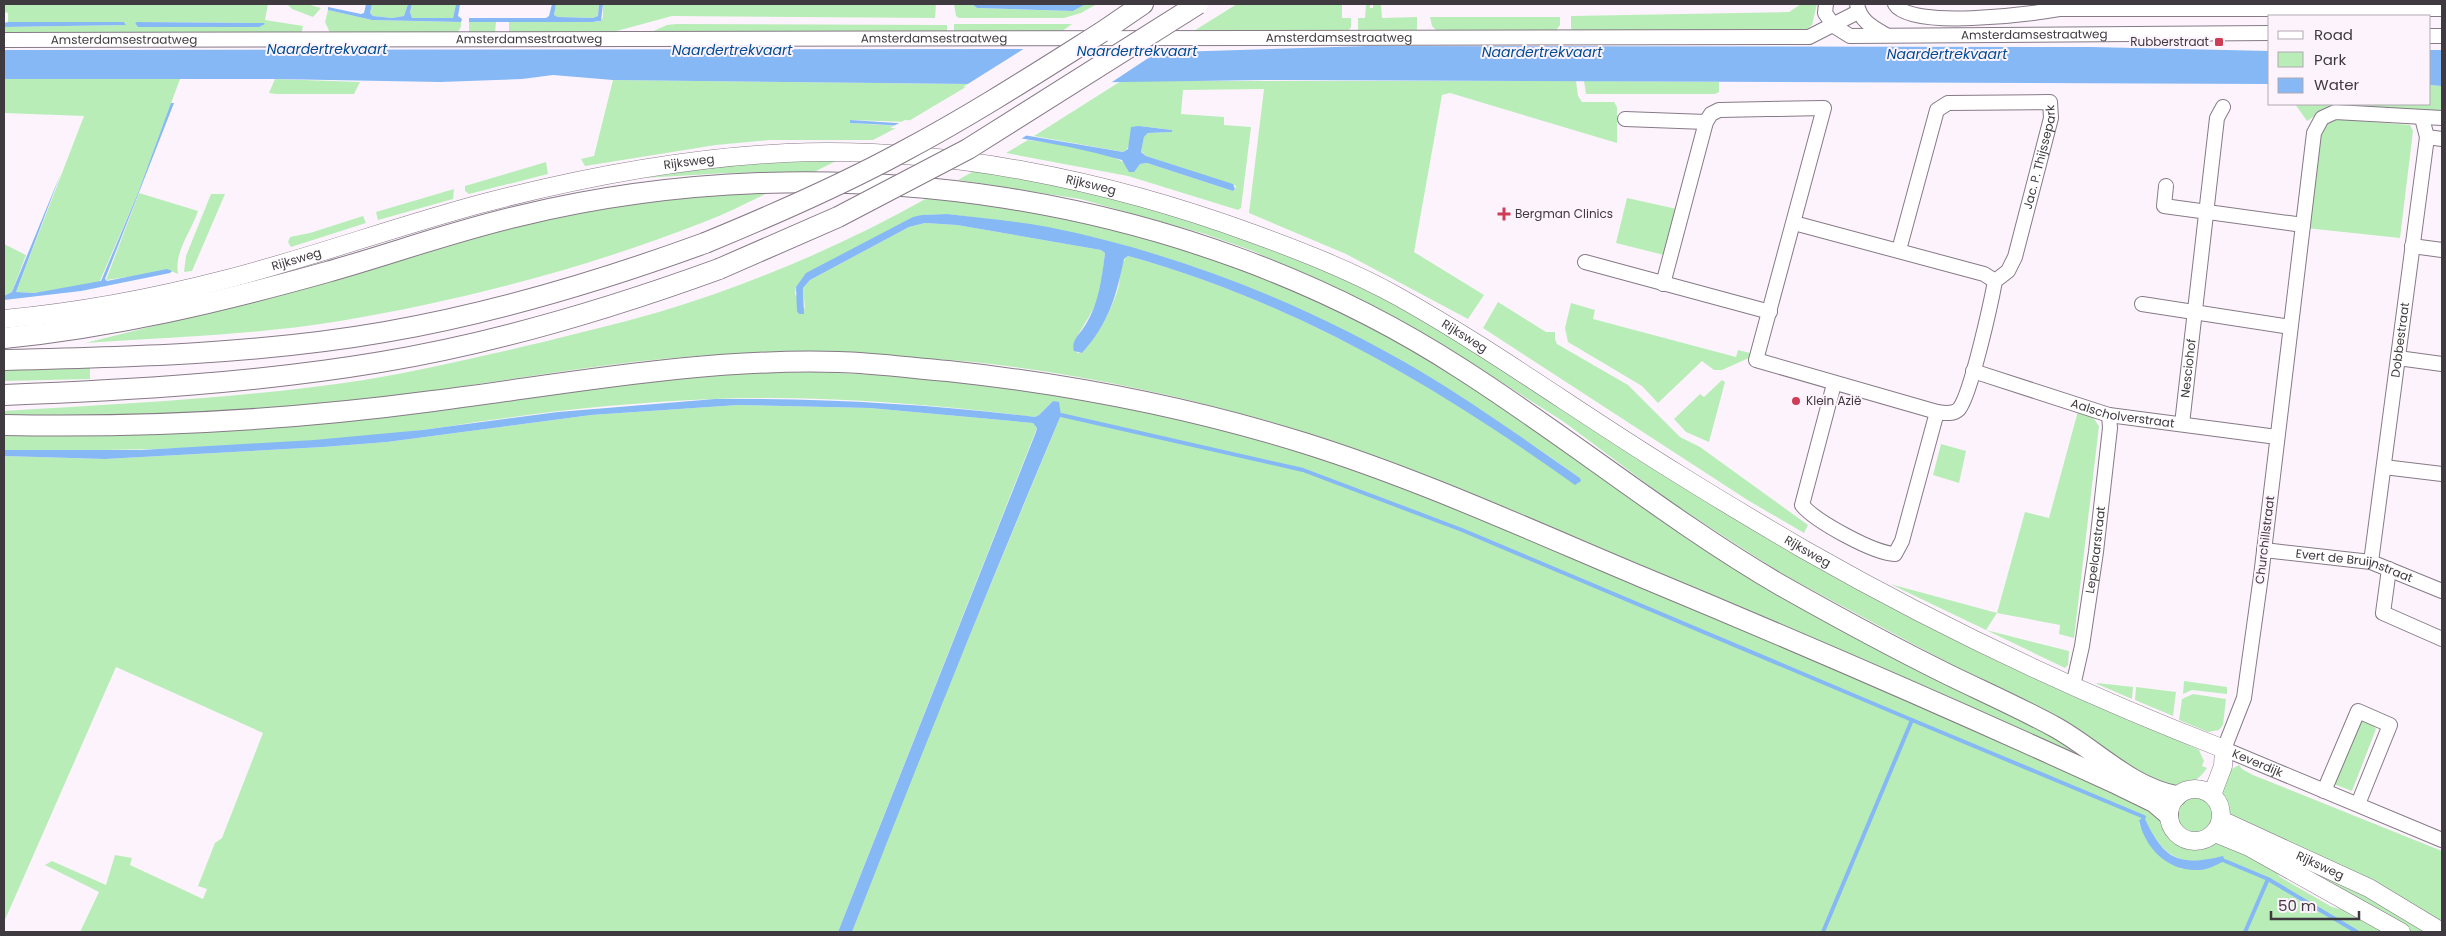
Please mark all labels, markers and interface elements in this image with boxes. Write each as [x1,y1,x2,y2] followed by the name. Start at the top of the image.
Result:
[2268,15,2431,105] legend
[2314,24,2353,45] text: Road
[1961,25,2108,43] street label: Amsterdamsestraatweg
[861,29,1007,47] street label: Amsterdamsestraatweg
[1266,29,1412,46] street label: Amsterdamsestraatweg
[456,30,602,47] street label: Amsterdamsestraatweg
[51,31,197,48] street label: Amsterdamsestraatweg
[2130,33,2209,50] place label: Rubberstraat
[2213,36,2225,48] marker: Rubberstraat
[267,39,388,59] water label: Naardertrekvaart
[672,40,793,60] water label: Naardertrekvaart
[1077,41,1198,61] water label: Naardertrekvaart
[1482,42,1603,62] water label: Naardertrekvaart
[1887,44,2008,64] water label: Naardertrekvaart
[2314,49,2346,70] text: Park
[2314,74,2360,95] text: Water
[2019,104,2059,211] street label: Jac. P. Thijssepark
[662,150,715,173] street label: Rijksweg
[1064,170,1118,199] street label: Rijksweg
[1515,205,1613,222] place label: Bergman Clinics
[1497,207,1511,221] marker: Bergman Clinics
[269,243,323,274] street label: Rijksweg
[2386,301,2413,378] street label: Dobbestraat
[1439,315,1491,356] street label: Rijksweg
[2176,338,2200,399] street label: Nesciohof
[1806,392,1861,409] place label: Klein Azië
[2069,394,2175,431] street label: Aalscholverstraat
[1790,395,1802,407] marker: Klein Azië
[2251,495,2278,585] street label: Churchillstraat
[2081,505,2109,595] street label: Lepelaarstraat
[1781,531,1834,571] street label: Rijksweg
[2295,545,2415,586] street label: Evert de Bruijnstraat
[2230,744,2287,781] street label: Keverdijk
[2293,847,2347,883] street label: Rijksweg
[2271,888,2358,920] scale bar
[2278,895,2316,916] text: 50 m

